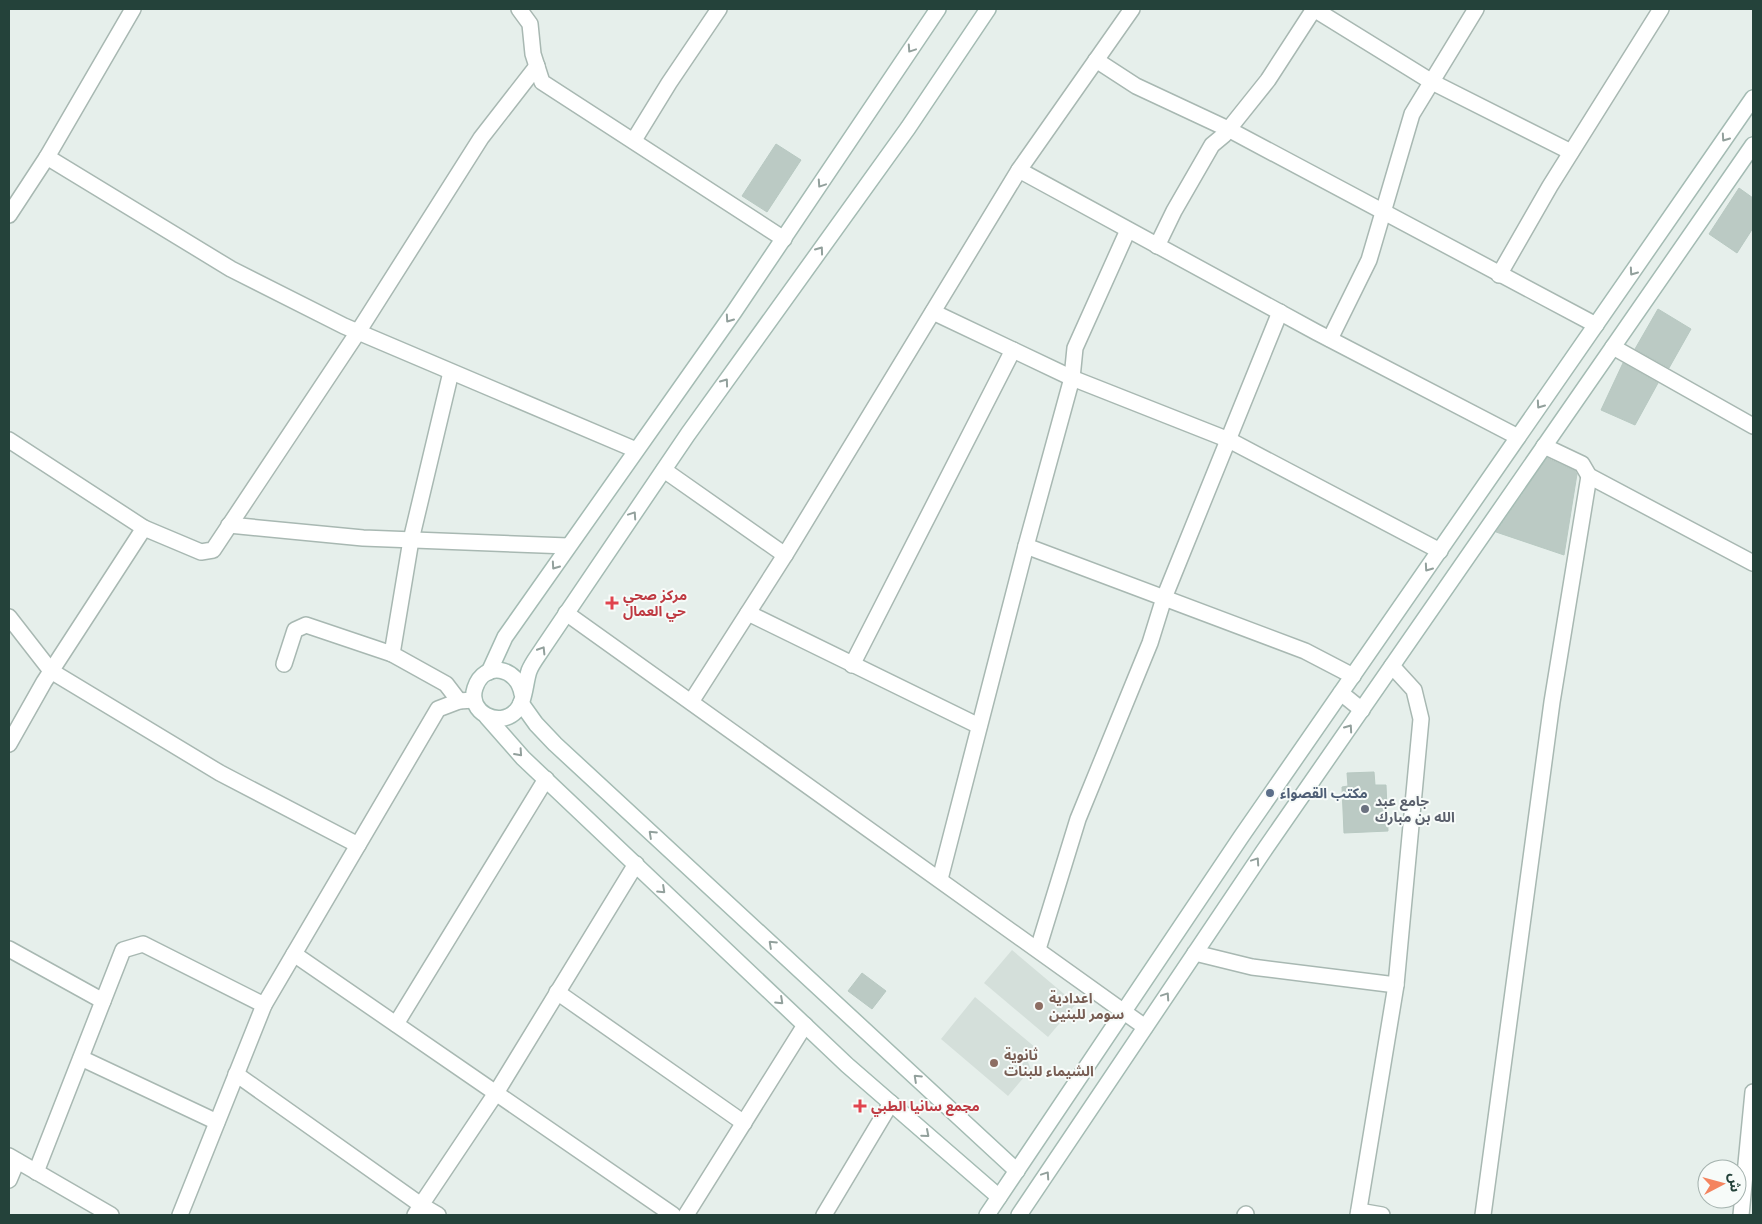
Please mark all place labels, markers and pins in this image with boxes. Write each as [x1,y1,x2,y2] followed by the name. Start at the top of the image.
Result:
[623,587,687,622] place label: مركز صحي حي العمال
[605,596,619,610] marker: مركز صحي حي العمال
[1280,785,1368,802] place label: مكتب القصواء
[1264,787,1276,799] marker: مكتب القصواء
[1375,793,1455,826] place label: جامع عبد الله بن مبارك
[1359,803,1371,815] marker: جامع عبد الله بن مبارك
[1049,990,1124,1023] place label: اعدادية سومر للبنين
[1033,1000,1045,1012] marker: اعدادية سومر للبنين
[1004,1047,1094,1080] place label: ثانوية الشيماء للبنات
[988,1057,1000,1069] marker: ثانوية الشيماء للبنات
[871,1098,980,1117] place label: مجمع سانيا الطبي
[853,1099,867,1113] marker: مجمع سانيا الطبي

